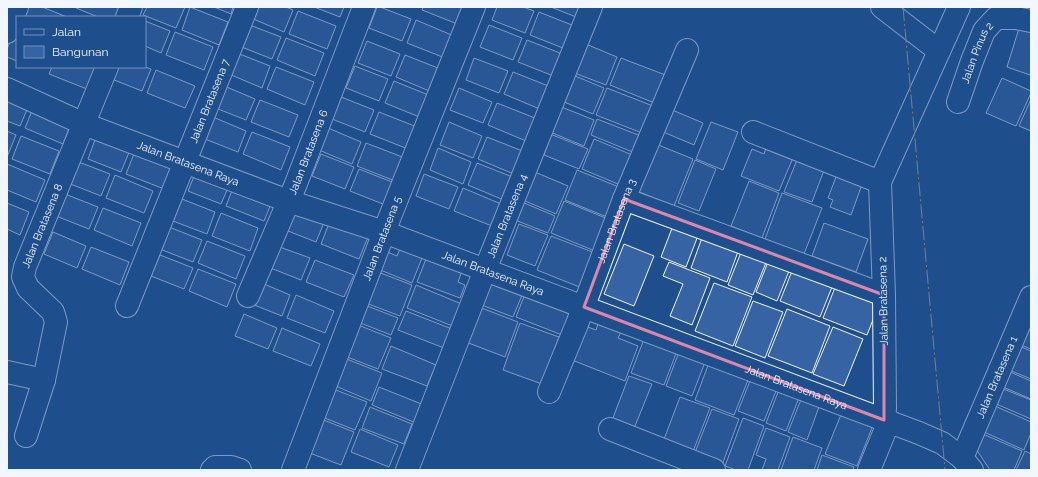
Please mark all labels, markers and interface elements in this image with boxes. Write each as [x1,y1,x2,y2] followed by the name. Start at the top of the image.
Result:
[16,16,146,68] legend
[959,19,996,85] street label: Jalan Pinus 2
[52,25,81,39] text: Jalan
[52,45,109,59] text: Bangunan
[187,57,232,145] street label: Jalan Bratasena 7
[286,108,331,197] street label: Jalan Bratasena 6
[135,139,241,189] street label: Jalan Bratasena Raya
[485,172,530,260] street label: Jalan Bratasena 4
[595,177,639,265] street label: Jalan Bratasena 3
[19,182,65,270] street label: Jalan Bratasena 8
[360,195,404,283] street label: Jalan Bratasena 5
[440,248,546,299] street label: Jalan Bratasena Raya
[876,256,891,346] street label: Jalan Bratasena 2
[974,334,1021,420] street label: Jalan Bratasena 1
[743,362,849,412] street label: Jalan Bratasena Raya

